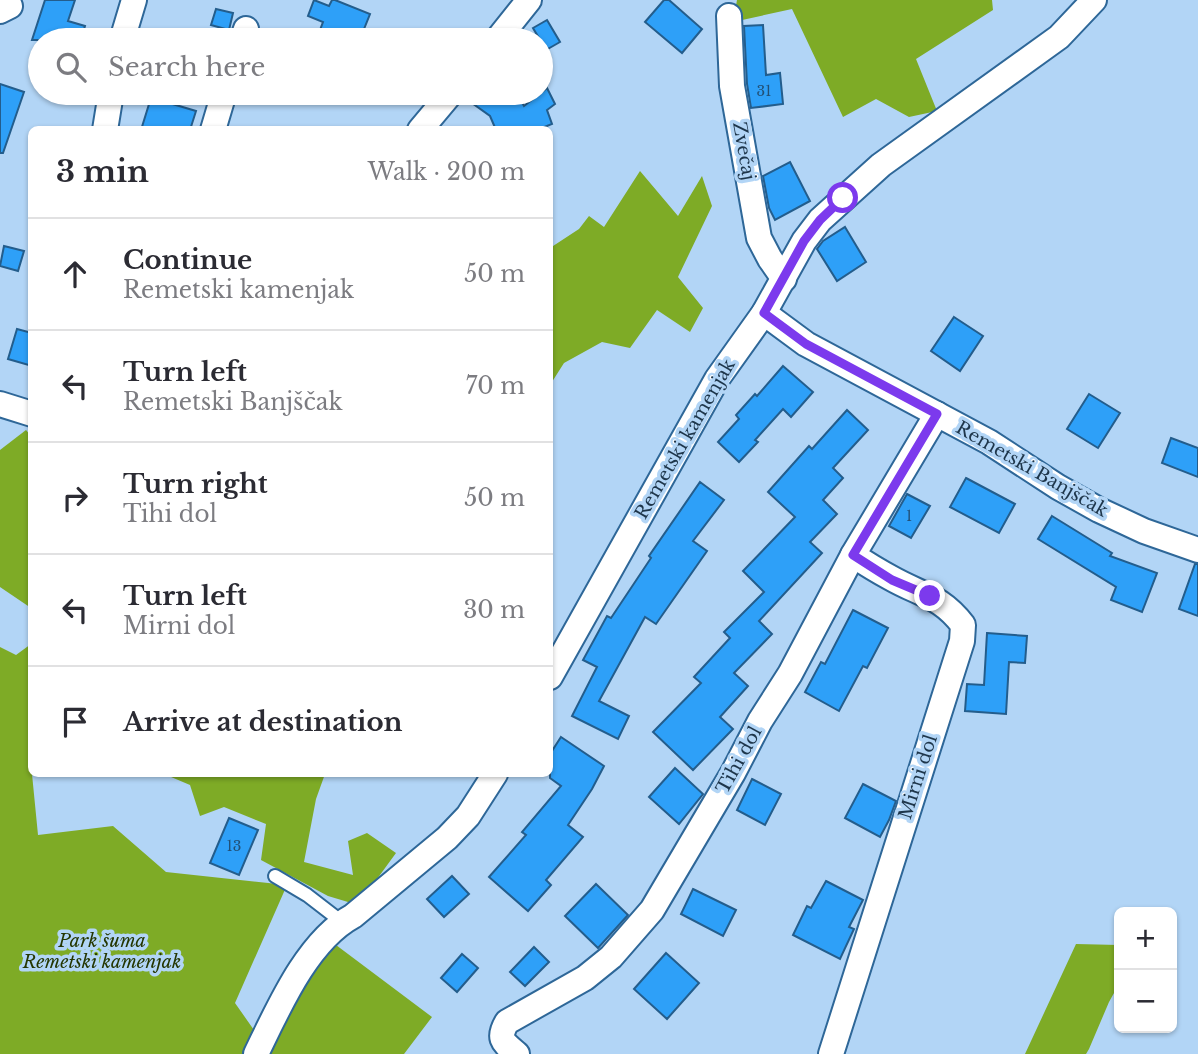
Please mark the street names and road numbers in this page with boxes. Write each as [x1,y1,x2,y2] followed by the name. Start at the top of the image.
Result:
[728,120,760,182] street label: Zvečaj
[630,355,740,523] street label: Remetski kamenjak
[952,416,1112,522] street label: Remetski Banjščak
[712,722,767,797] street label: Tihi dol
[894,732,942,822] street label: Mirni dol

